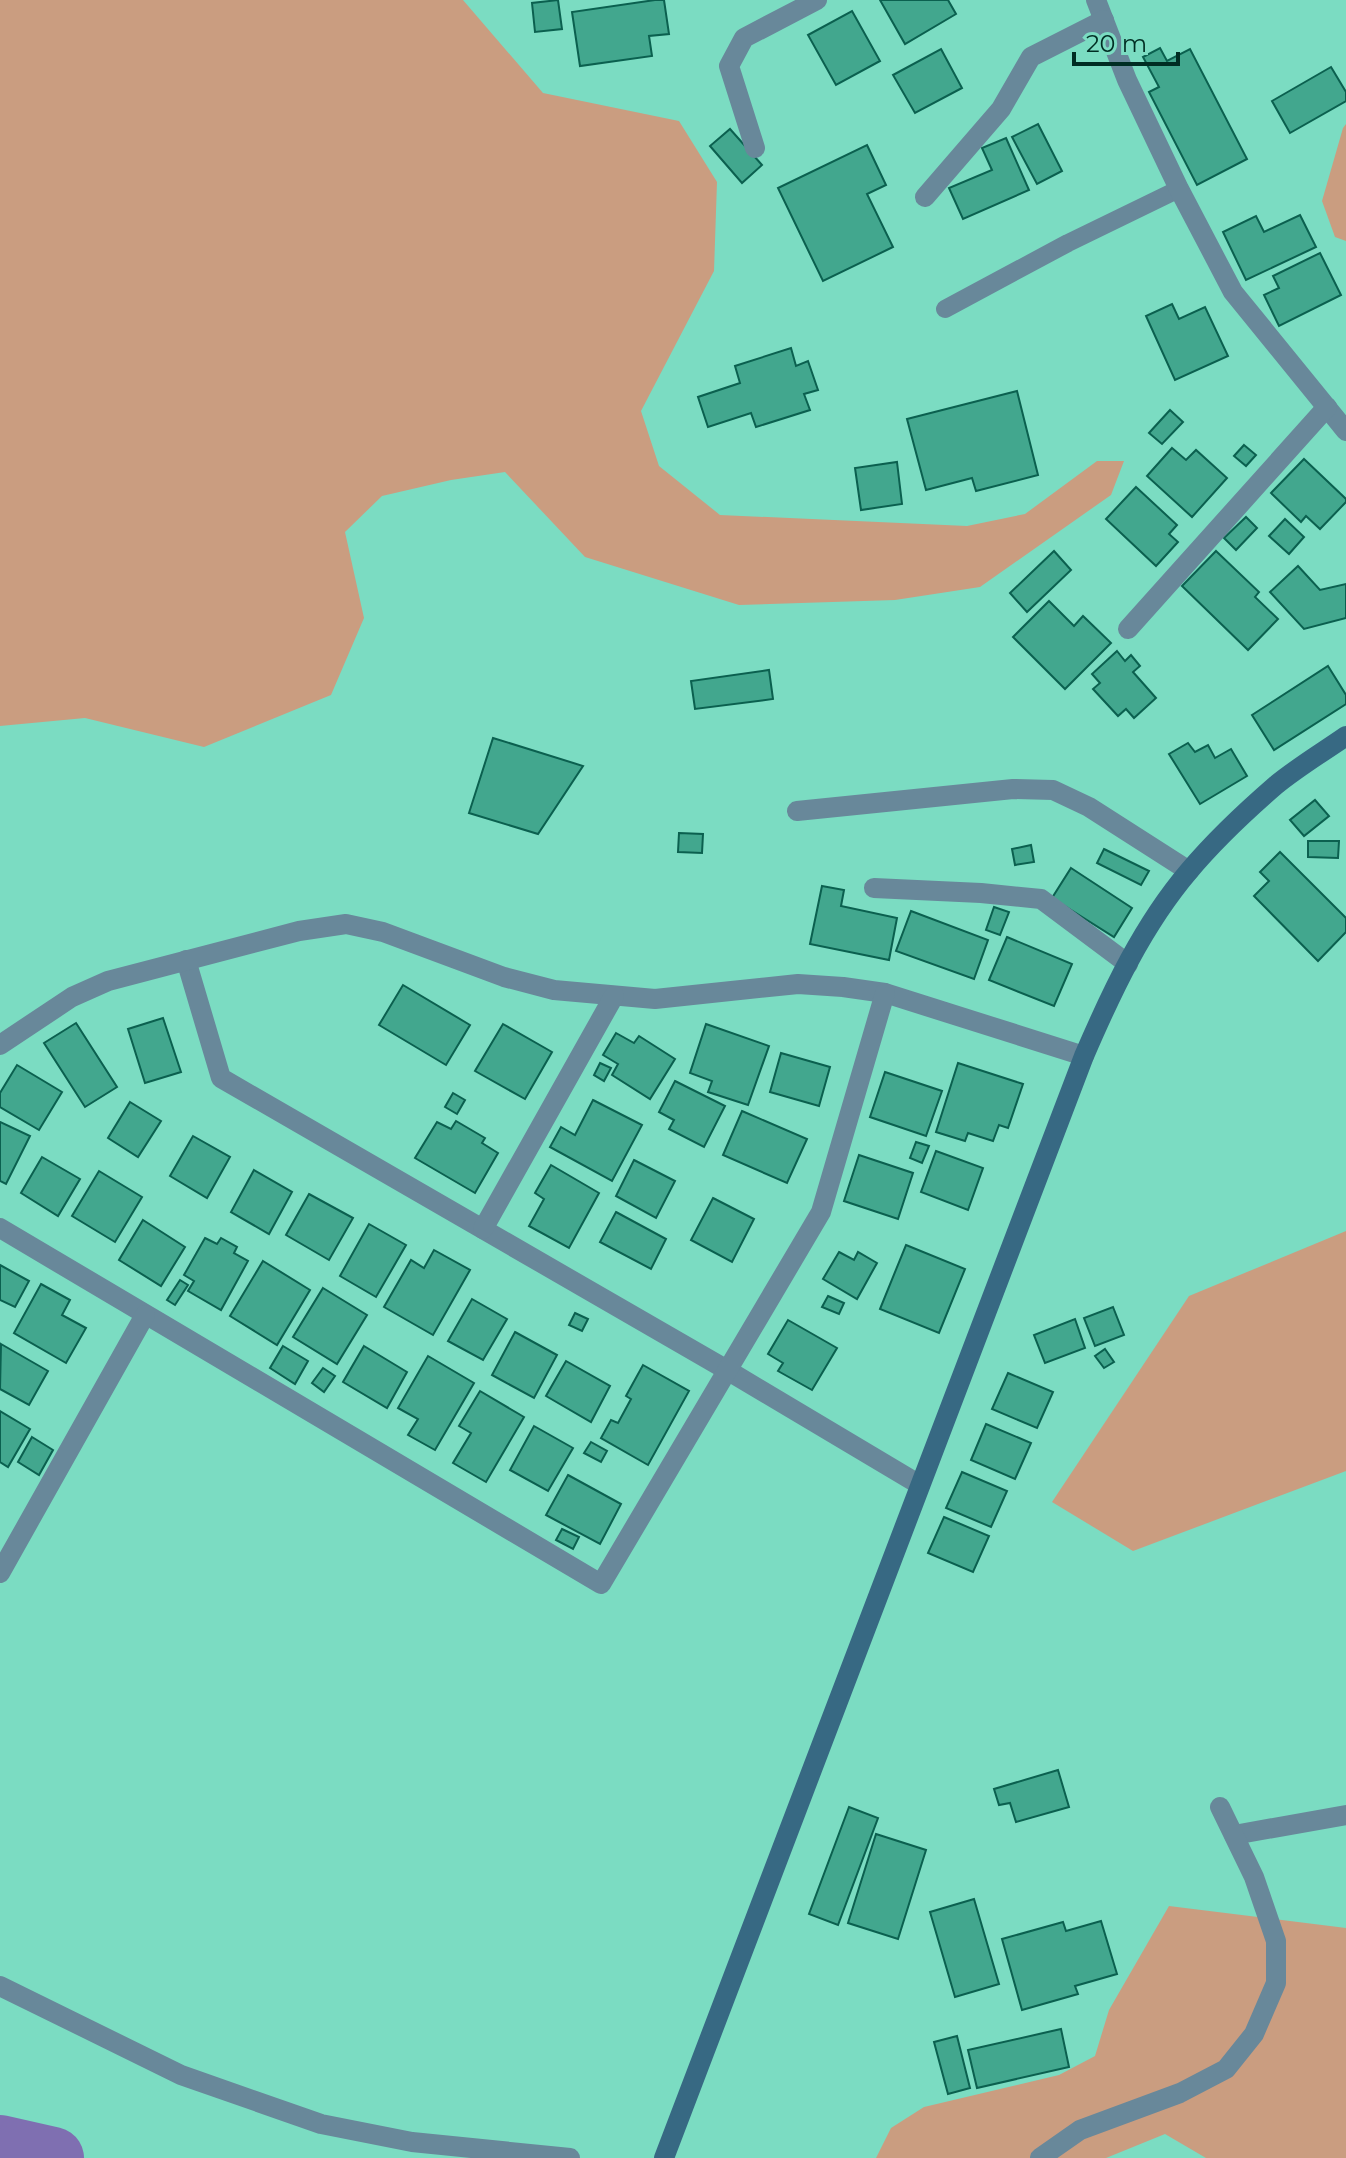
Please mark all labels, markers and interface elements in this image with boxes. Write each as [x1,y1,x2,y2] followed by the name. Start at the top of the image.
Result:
[1074,16,1178,66] scale bar
[1086,29,1147,58] text: 20 m

